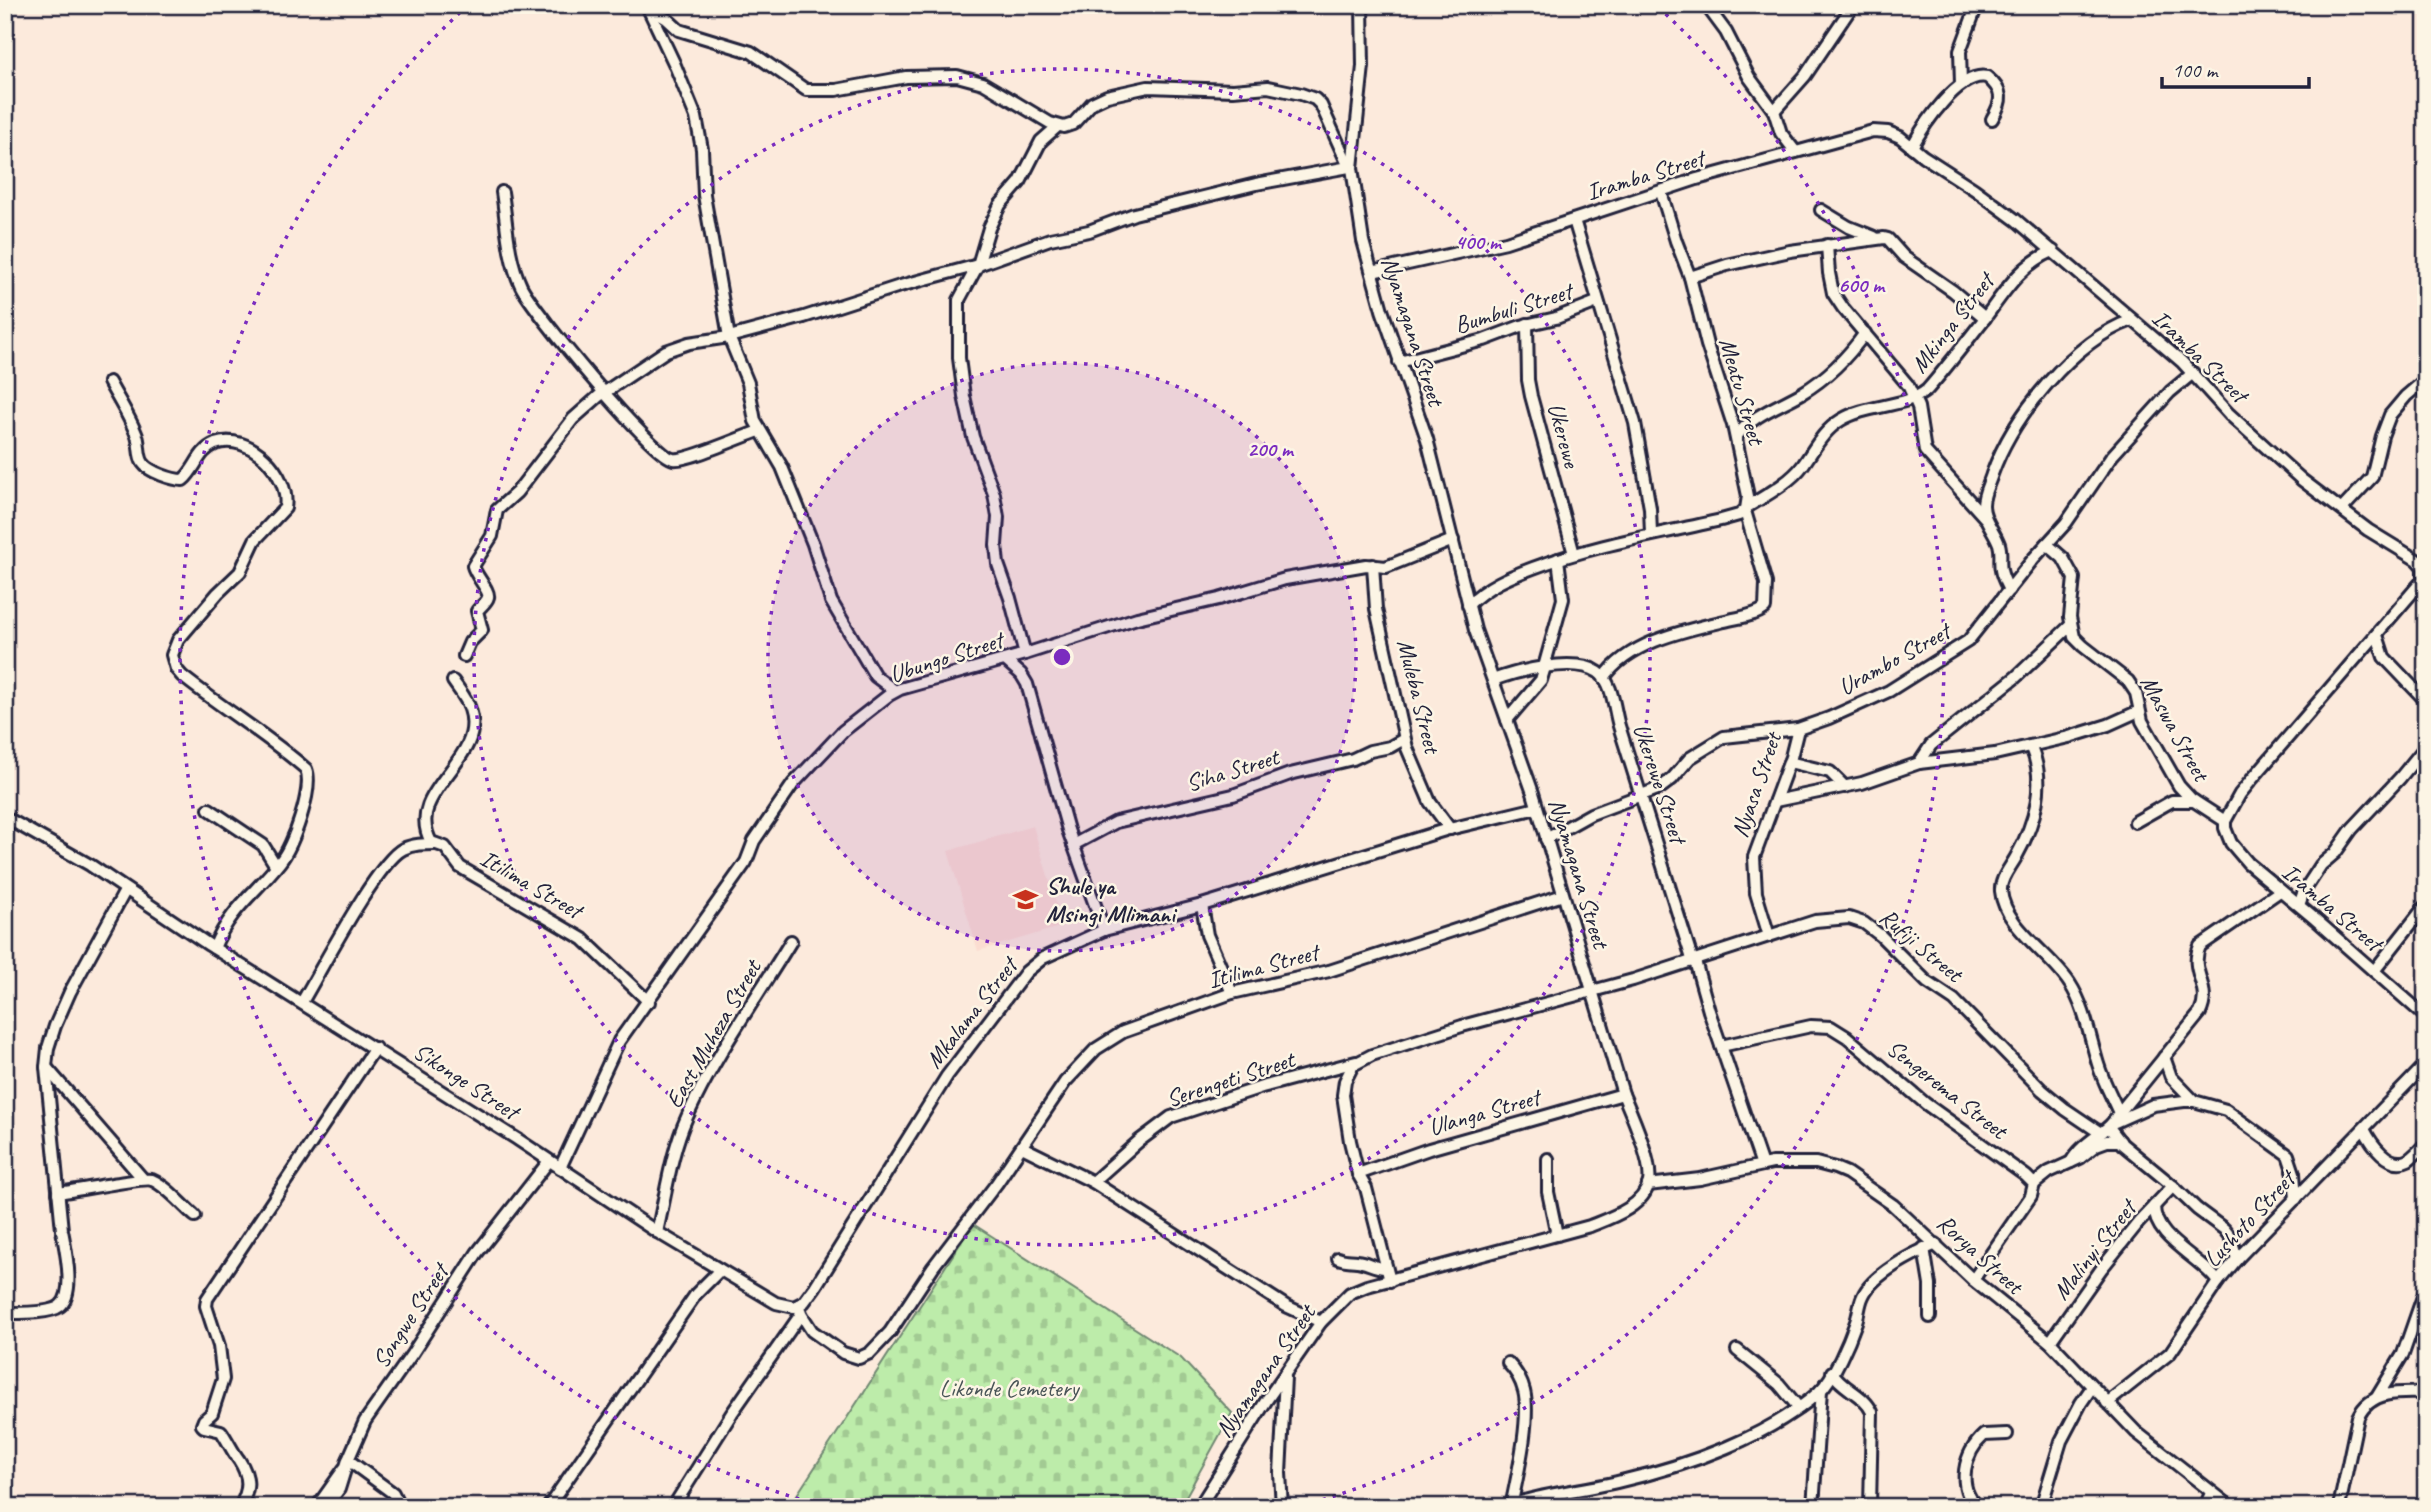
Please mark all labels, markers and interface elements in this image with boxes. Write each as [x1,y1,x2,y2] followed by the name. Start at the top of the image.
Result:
[2162,46,2308,90] scale bar
[2172,57,2219,83] text: 100 m
[1583,142,1710,207] street label: Iramba Street
[1455,229,1503,255] text: 400 m
[1375,253,1452,411] street label: Nyamagana Street
[1904,265,2002,379] street label: Mkinga Street
[1838,272,1886,298] text: 600 m
[1451,275,1578,340] street label: Bumbuli Street
[2146,303,2256,411] street label: Iramba Street
[1713,334,1772,450] street label: Meatu Street
[1541,399,1588,473] street label: Ukerewe
[1247,436,1295,462] text: 200 m
[1833,615,1958,702] street label: Urambo Street
[886,624,1009,689] street label: Ubungo Street
[1390,636,1448,758] street label: Muleba Street
[1050,645,1074,669] centre of rings
[2134,670,2217,788] street label: Maswa Street
[1627,720,1694,849] street label: Ukerewe Street
[1724,727,1789,841] street label: Nyasa Street
[1182,741,1284,798] street label: Siha Street
[1542,795,1617,953] street label: Nyamagana Street
[475,843,590,927] street label: Itilima Street
[2276,857,2390,959] street label: Iramba Street
[1046,871,1178,929] place label: Shule ya Msingi Mlimani
[1012,886,1040,914] school or university icon: Shule ya Msingi Mlimani
[1873,902,1970,990] street label: Rufiji Street
[1205,936,1324,995] street label: Itilima Street
[919,949,1025,1074] street label: Mkalama Street
[659,953,768,1113] street label: East Muheza Street
[1881,1033,2015,1146] street label: Sengerema Street
[408,1036,527,1128] street label: Sikonge Street
[1162,1044,1300,1114] street label: Serengeti Street
[1425,1081,1546,1142] street label: Ulanga Street
[2197,1163,2303,1273] street label: Lushoto Street
[2046,1192,2144,1306] street label: Malinyi Street
[1931,1208,2031,1302] street label: Rorya Street
[365,1256,456,1373] street label: Songwe Street
[1208,1297,1323,1443] street label: Nyamagana Street
[940,1373,1080,1403] park label: Likonde Cemetery

